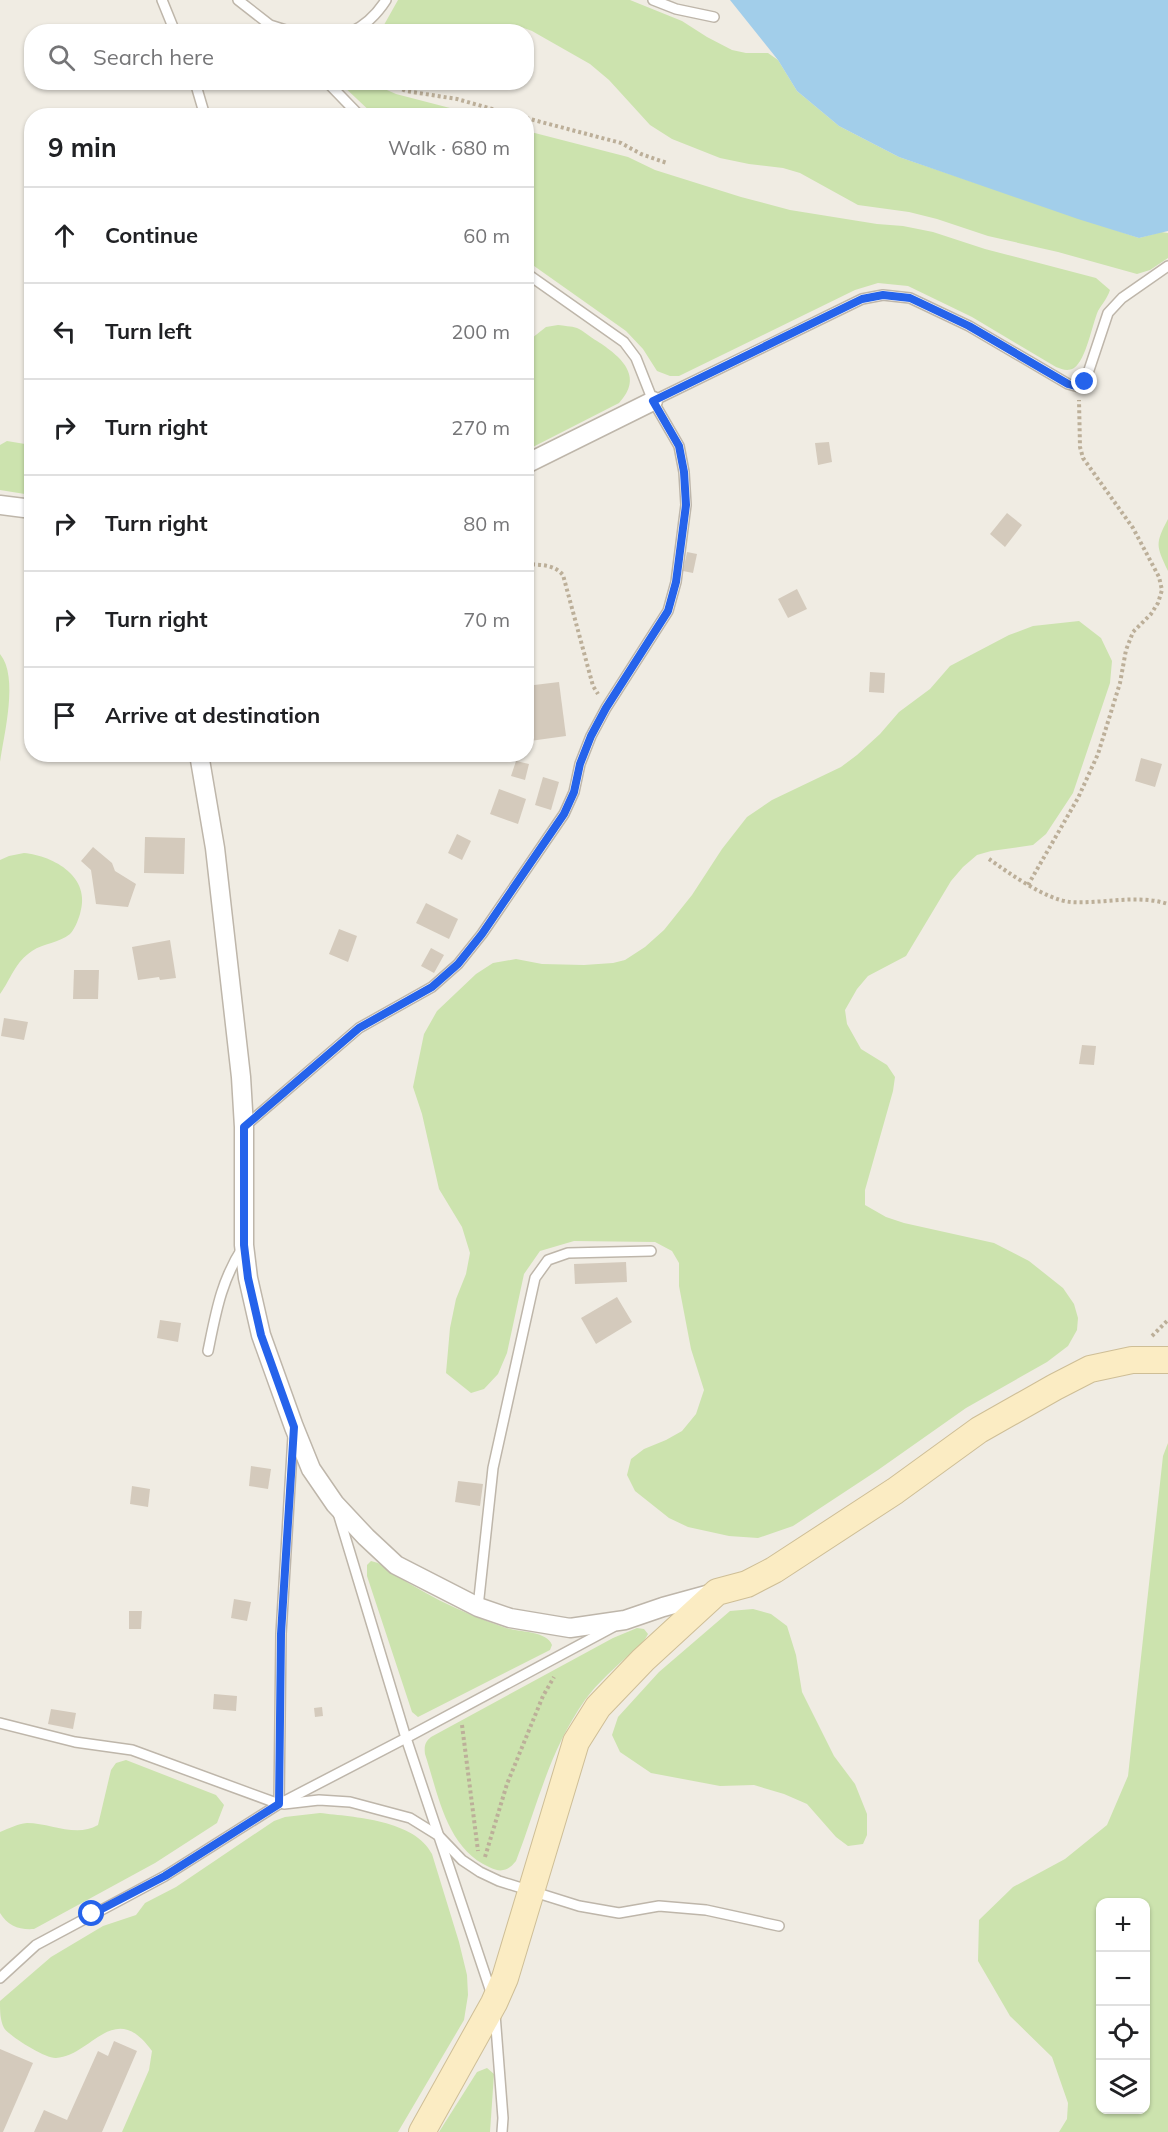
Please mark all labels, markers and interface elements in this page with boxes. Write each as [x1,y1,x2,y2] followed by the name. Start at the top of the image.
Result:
[24,24,534,90] search box
[45,41,78,74] icon: search
[93,43,214,71] text: Search here
[48,131,117,164] text: 9 min
[388,135,510,160] text: Walk · 680 m
[48,219,81,252] icon: ahead
[105,221,198,249] text: Continue
[463,223,510,248] text: 60 m
[48,315,81,348] icon: left
[105,317,192,345] text: Turn left
[451,319,510,344] text: 200 m
[1071,368,1097,394] route end
[48,411,81,444] icon: right
[105,413,208,441] text: Turn right
[451,415,510,440] text: 270 m
[48,507,81,540] icon: right
[105,509,208,537] text: Turn right
[463,511,510,536] text: 80 m
[48,603,81,636] icon: right
[105,605,208,633] text: Turn right
[463,607,510,632] text: 70 m
[48,699,81,732] icon: arrive
[105,701,320,729] text: Arrive at destination
[1096,1898,1150,2114] map controls
[1096,1898,1150,1952] button: +
[78,1900,104,1926] route start
[1096,1952,1150,2006] button: −
[1096,2006,1150,2060] button: locate
[1096,2060,1150,2114] button: layers

